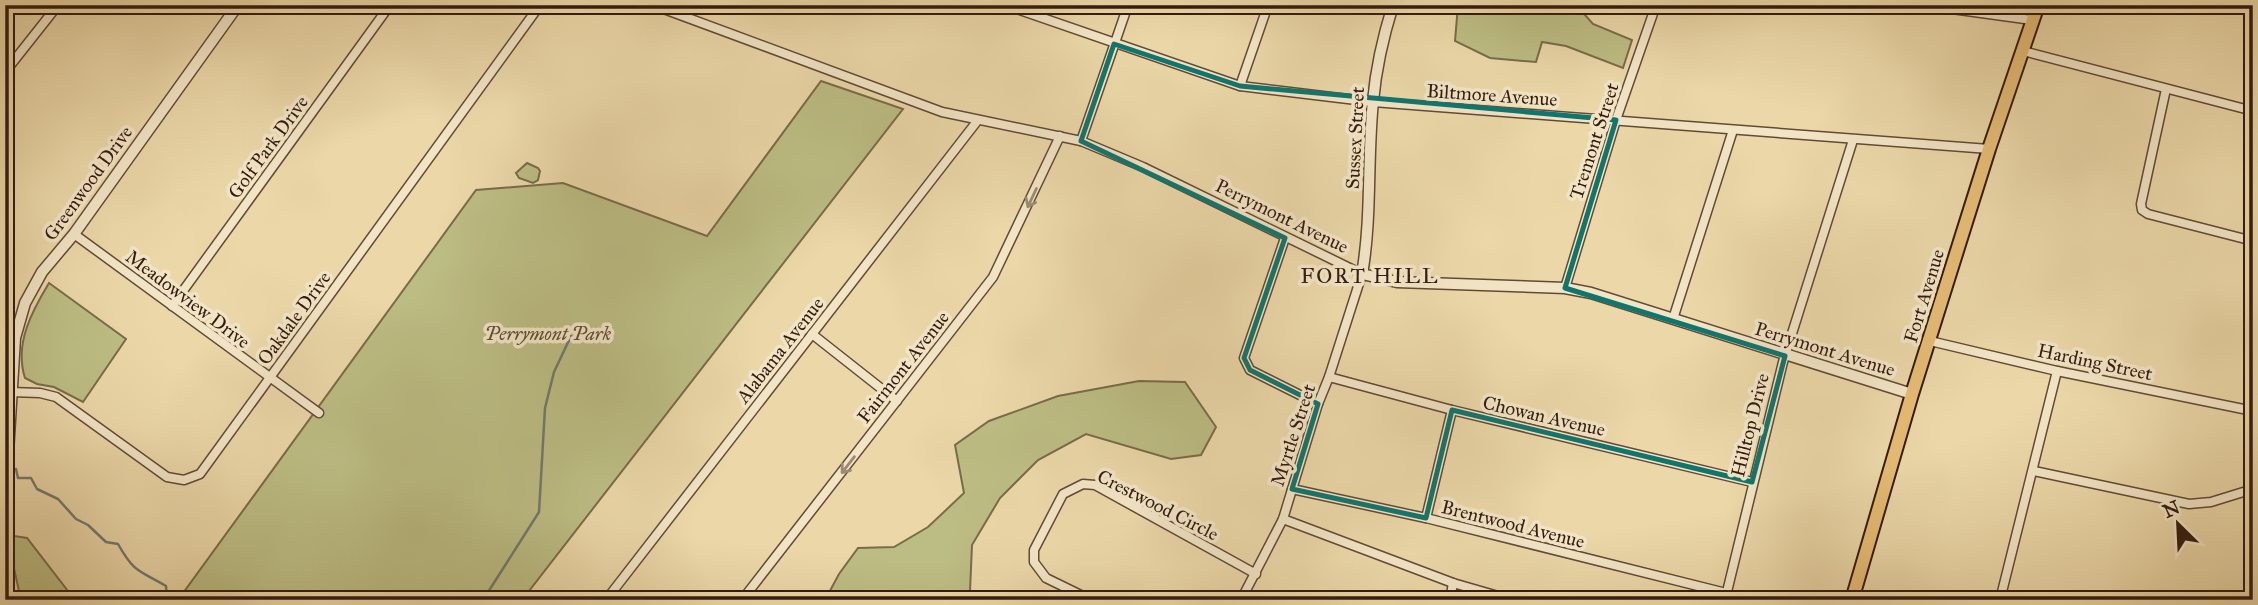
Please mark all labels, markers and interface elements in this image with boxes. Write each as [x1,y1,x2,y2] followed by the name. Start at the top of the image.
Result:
[1426,79,1558,111] street label: Biltmore Avenue
[1564,80,1624,202] street label: Tremont Street
[1341,86,1369,190] street label: Sussex Street
[223,91,313,203] street label: Golf Park Drive
[39,121,137,245] street label: Greenwood Drive
[1212,174,1352,258] street label: Perrymont Avenue
[1025,187,1038,208] one-way arrow
[121,245,255,353] street label: Meadowview Drive
[1899,246,1949,346] street label: Fort Avenue
[1300,263,1440,289] district label: FORT HILL
[252,267,336,369] street label: Oakdale Drive
[731,292,829,408] street label: Alabama Avenue
[852,306,954,428] street label: Fairmont Avenue
[1752,317,1898,381] street label: Perrymont Avenue
[485,322,612,345] park label: Perrymont Park
[2035,339,2155,386] street label: Harding Street
[1726,371,1774,479] street label: Hilltop Drive
[1266,381,1320,489] street label: Myrtle Street
[1481,391,1608,441] street label: Chowan Avenue
[840,455,855,474] one-way arrow
[1093,465,1223,546] street label: Crestwood Circle
[2142,490,2212,560] north arrow
[1439,495,1587,553] street label: Brentwood Avenue
[2159,495,2183,523] text: N

